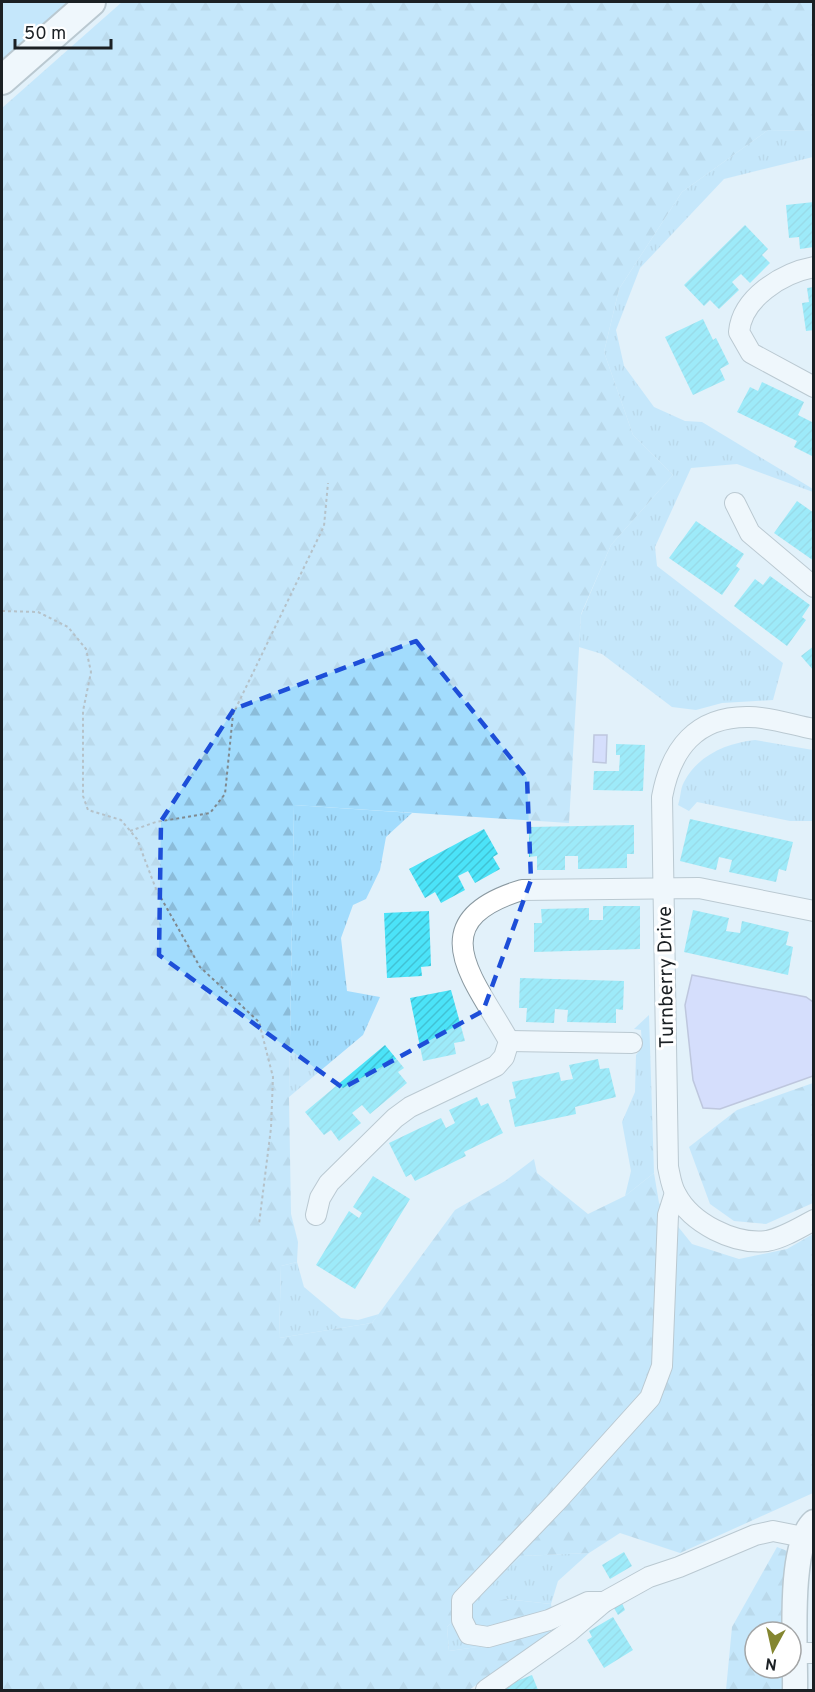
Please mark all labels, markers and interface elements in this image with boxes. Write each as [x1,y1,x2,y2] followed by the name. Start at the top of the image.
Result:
[15,12,111,50] scale bar
[24,23,66,46] text: 50 m
[653,906,681,1048] street label: Turnberry Drive
[743,1620,803,1680] north arrow
[764,1652,778,1674] text: N

